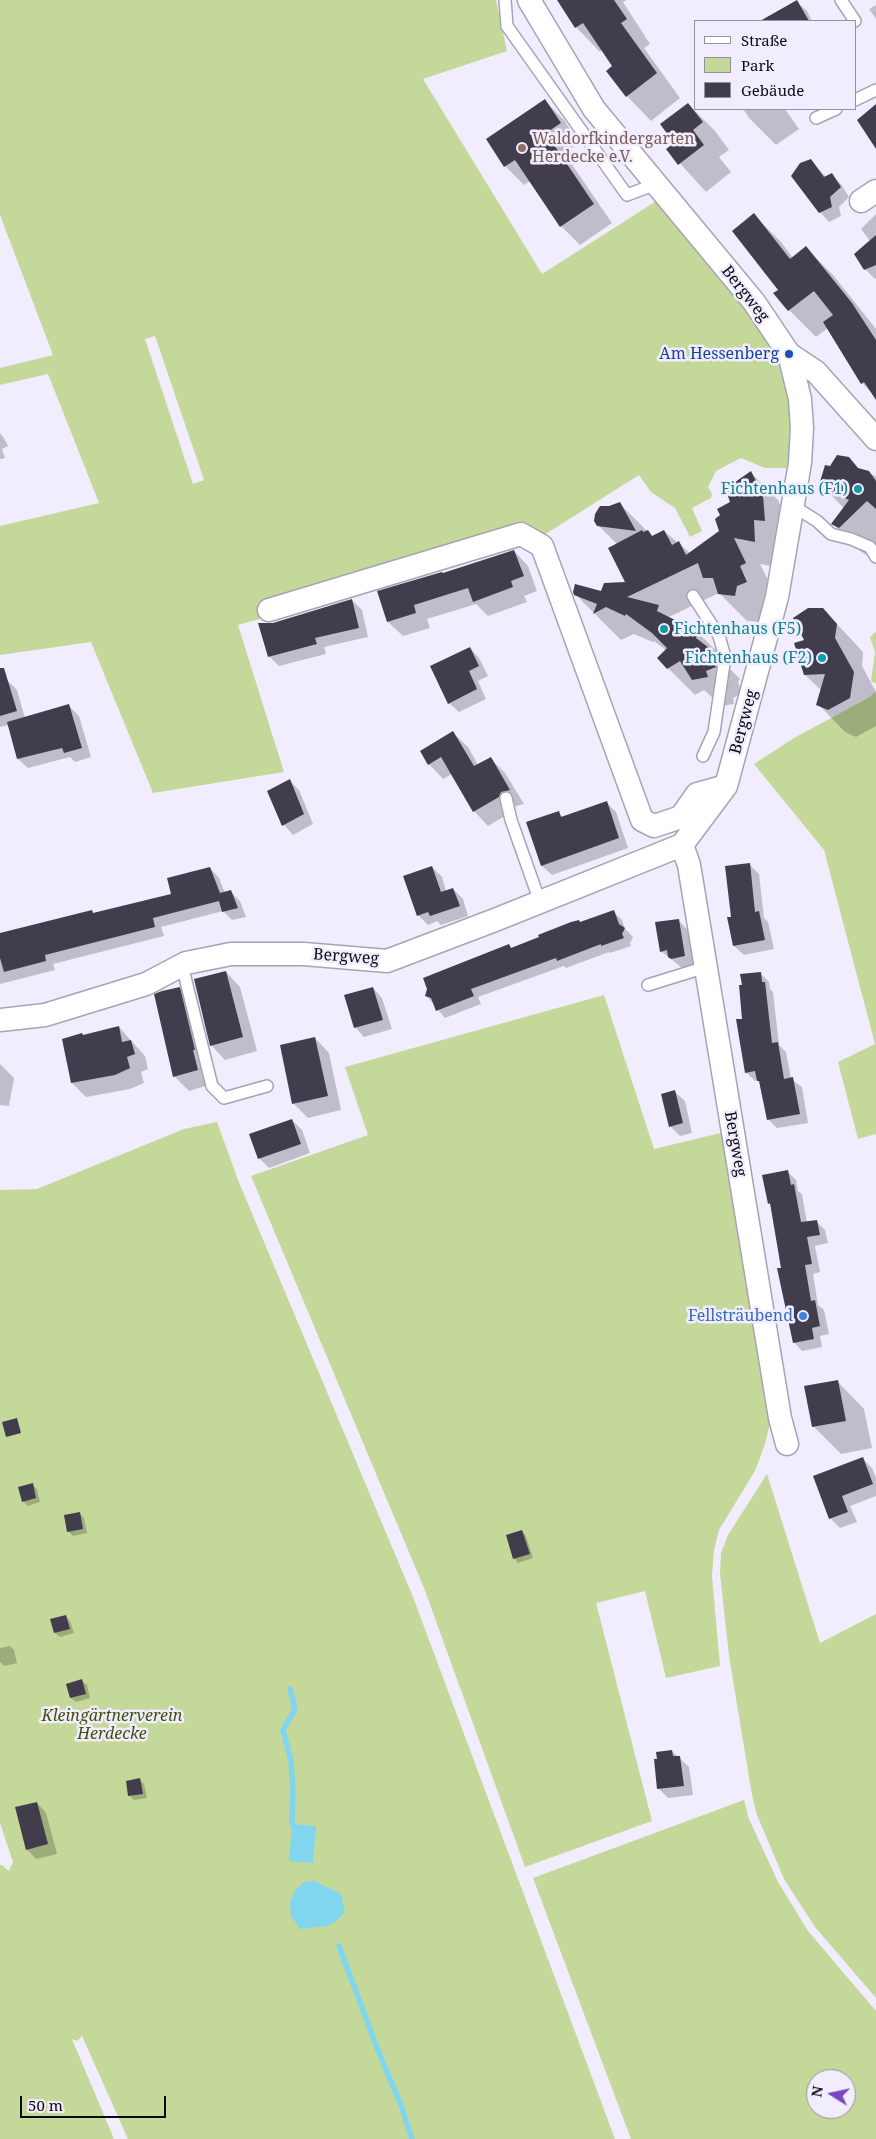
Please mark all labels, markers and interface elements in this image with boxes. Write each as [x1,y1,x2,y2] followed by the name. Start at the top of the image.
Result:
[694,20,856,110] legend
[741,30,787,50] text: Straße
[741,55,774,75] text: Park
[741,80,804,100] text: Gebäude
[532,129,694,167] place label: Waldorfkindergarten Herdecke e.V.
[516,142,528,154] marker: Waldorfkindergarten Herdecke e.V.
[717,262,773,326] street label: Bergweg
[659,344,779,364] place label: Am Hessenberg
[783,348,795,360] marker: Am Hessenberg
[721,479,848,499] place label: Fichtenhaus (F1)
[852,483,864,495] marker: Fichtenhaus (F1)
[674,619,801,639] place label: Fichtenhaus (F5)
[658,623,670,635] marker: Fichtenhaus (F5)
[685,648,812,668] place label: Fichtenhaus (F2)
[816,652,828,664] marker: Fichtenhaus (F2)
[726,688,762,756] street label: Bergweg
[312,945,380,969] street label: Bergweg
[720,1110,750,1178] street label: Bergweg
[688,1306,793,1326] place label: Fellsträubend
[797,1310,809,1322] marker: Fellsträubend
[42,1706,182,1744] park label: Kleingärtnerverein Herdecke
[806,2069,856,2119] north arrow
[806,2084,827,2099] text: N
[22,2086,169,2118] scale bar
[28,2095,63,2115] text: 50 m

